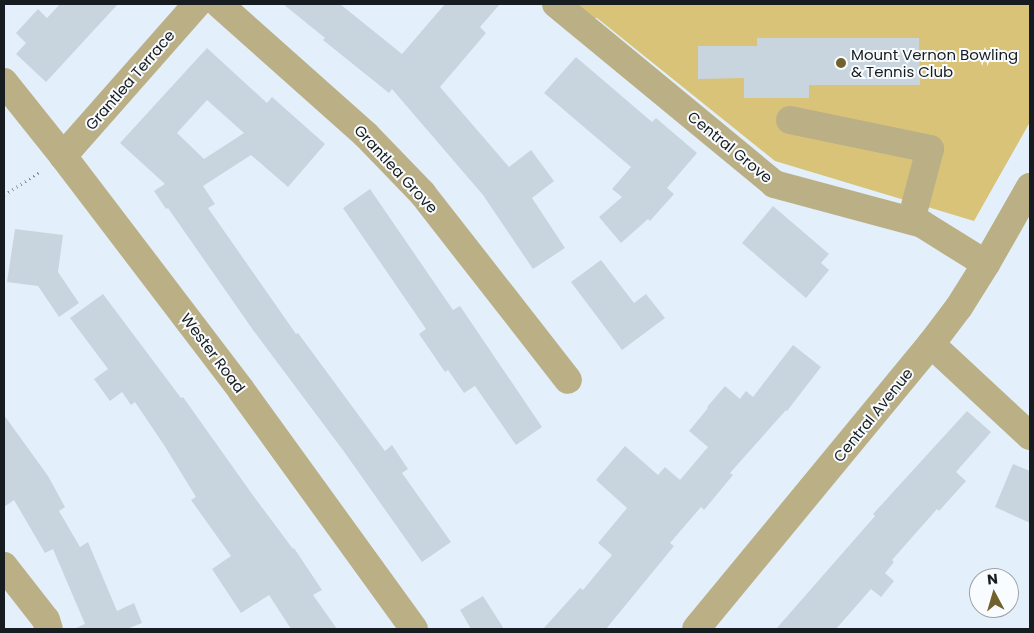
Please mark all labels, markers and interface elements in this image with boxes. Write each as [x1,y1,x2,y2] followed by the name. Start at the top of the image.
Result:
[82,26,178,134] street label: Grantlea Terrace
[851,45,1018,80] place label: Mount Vernon Bowling & Tennis Club
[835,57,847,69] marker: Mount Vernon Bowling & Tennis Club
[684,107,776,187] street label: Central Grove
[350,121,442,217] street label: Grantlea Grove
[177,310,249,396] street label: Wester Road
[830,364,916,466] street label: Central Avenue
[969,568,1019,618] north arrow
[986,569,999,590] text: N

